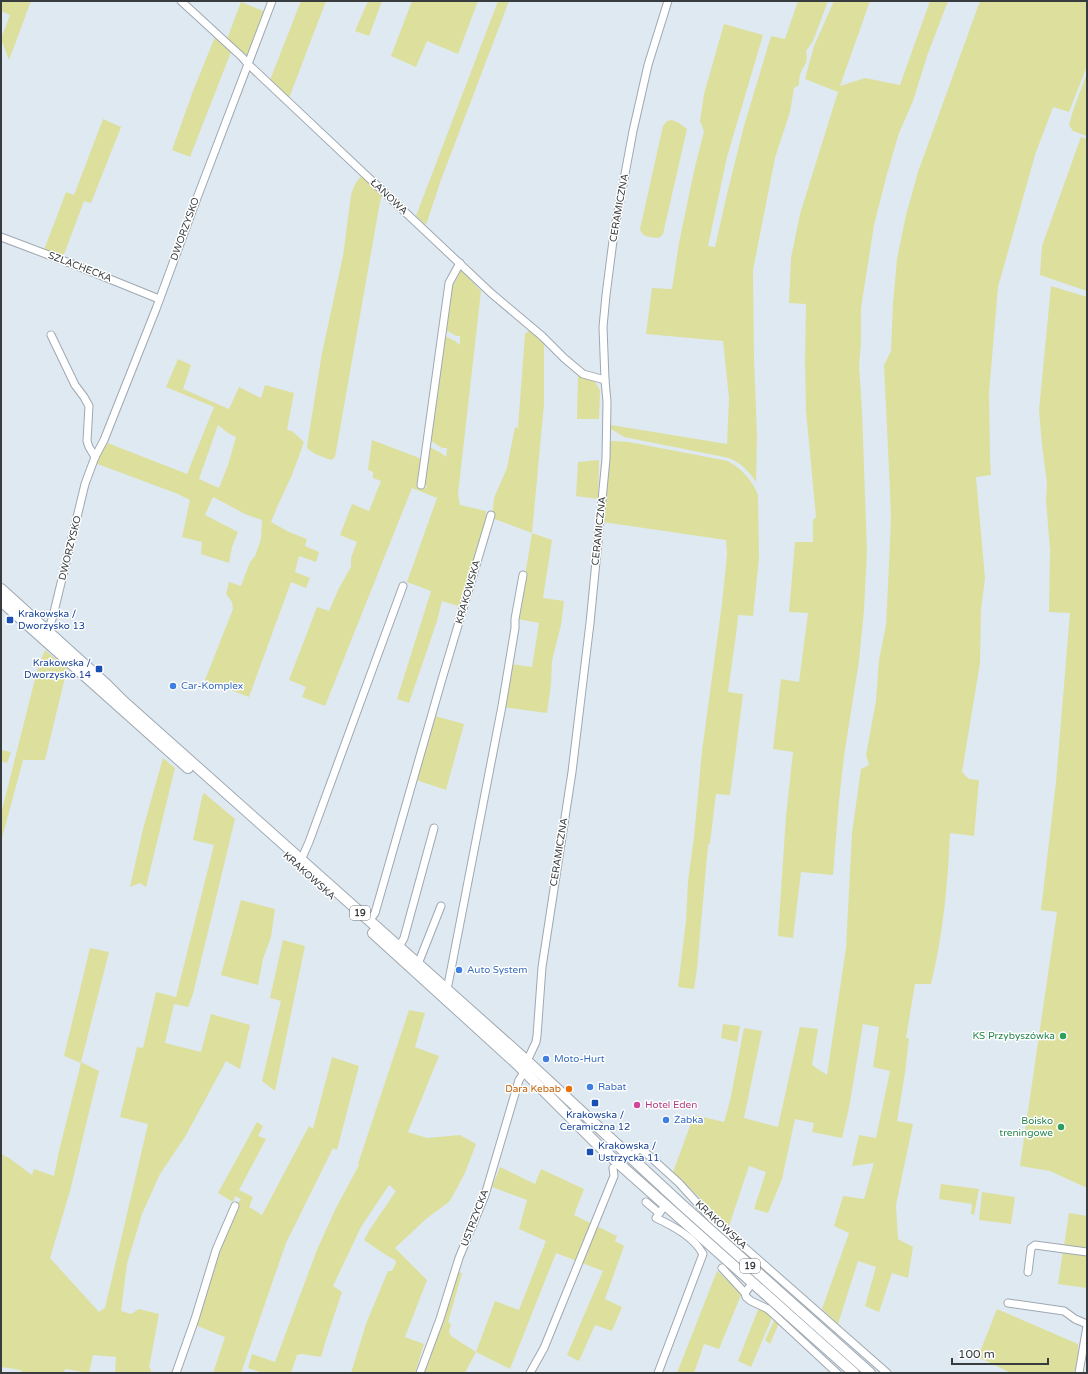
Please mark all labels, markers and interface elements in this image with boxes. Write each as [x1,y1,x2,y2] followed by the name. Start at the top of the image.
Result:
[607,173,631,243] street label: CERAMICZNA
[368,177,410,217] street label: ŁANOWA
[168,196,202,262] street label: DWORZYSKO
[47,249,113,285] street label: SZLACHECKA
[589,496,609,566] street label: CERAMICZNA
[56,514,84,582] street label: DWORZYSKO
[453,559,483,625] street label: KRAKOWSKA
[18,608,85,632] place label: Krakowska / Dworzysko 13
[5,615,15,625] marker: Krakowska / Dworzysko 13
[24,657,91,681] place label: Krakowska / Dworzysko 14
[94,664,104,674] marker: Krakowska / Dworzysko 14
[181,680,243,692] place label: Car-Komplex
[168,681,178,691] marker: Car-Komplex
[548,817,570,887] street label: CERAMICZNA
[280,849,338,903] street label: KRAKOWSKA
[350,906,370,920] road number: 19
[467,964,527,976] place label: Auto System
[454,965,464,975] marker: Auto System
[972,1030,1055,1042] place label: KS Przybyszówka
[1058,1031,1068,1041] marker: KS Przybyszówka
[554,1053,605,1065] place label: Moto-Hurt
[541,1054,551,1064] marker: Moto-Hurt
[598,1081,627,1093] place label: Rabat
[585,1082,595,1092] marker: Rabat
[505,1083,561,1095] place label: Dara Kebab
[564,1084,574,1094] marker: Dara Kebab
[590,1098,600,1108] marker: Krakowska / Ceramiczna 12
[645,1099,697,1111] place label: Hotel Eden
[632,1100,642,1110] marker: Hotel Eden
[560,1109,630,1133] place label: Krakowska / Ceramiczna 12
[674,1114,703,1126] place label: Żabka
[661,1115,671,1125] marker: Żabka
[999,1115,1053,1139] place label: Boisko treningowe
[1056,1122,1066,1132] marker: Boisko treningowe
[598,1140,660,1164] place label: Krakowska / Ustrzycka 11
[585,1147,595,1157] marker: Krakowska / Ustrzycka 11
[459,1188,491,1248] street label: USTRZYCKA
[693,1198,749,1252] street label: KRAKOWSKA
[740,1259,760,1273] road number: 19
[952,1340,1048,1366] scale bar
[958,1347,995,1361] text: 100 m

